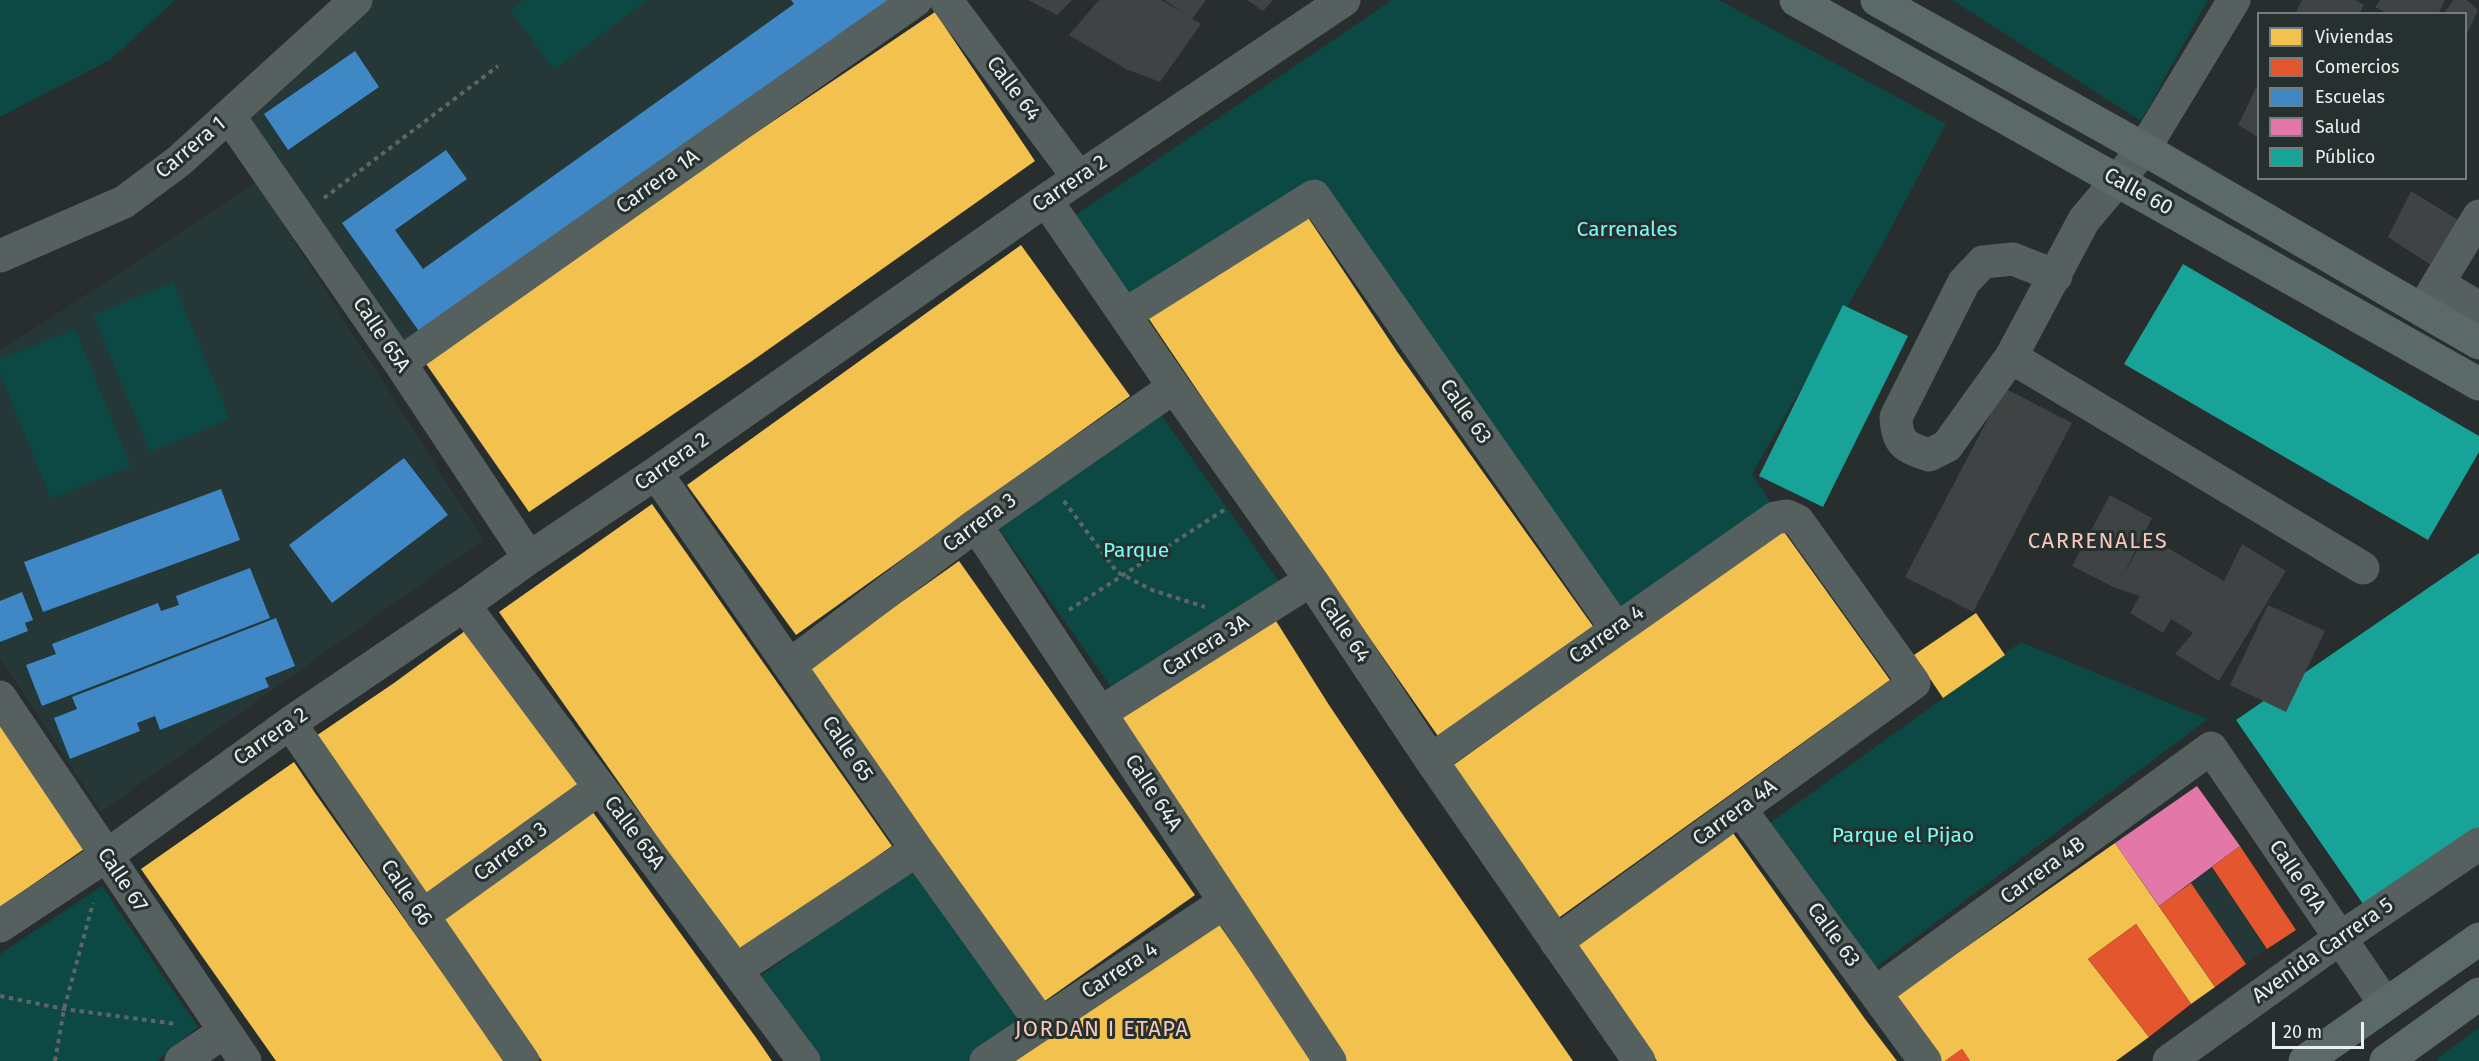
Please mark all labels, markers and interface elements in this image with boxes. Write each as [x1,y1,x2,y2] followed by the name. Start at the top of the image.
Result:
[2257,12,2467,180] legend
[2315,26,2393,48] text: Viviendas
[981,52,1045,126] street label: Calle 64
[2315,56,2399,78] text: Comercios
[2315,86,2385,108] text: Escuelas
[151,112,231,184] street label: Carrera 1
[2315,116,2361,138] text: Salud
[612,144,704,220] street label: Carrera 1A
[2315,146,2375,168] text: Público
[1028,150,1112,218] street label: Carrera 2
[2099,163,2177,221] street label: Calle 60
[1577,217,1677,243] park label: Carrenales
[347,292,415,378] street label: Calle 65A
[1434,375,1496,449] street label: Calle 63
[630,427,714,497] street label: Carrera 2
[938,488,1022,558] street label: Carrera 3
[2028,529,2168,555] district label: CARRENALES
[1103,538,1169,564] park label: Parque
[1313,592,1375,668] street label: Calle 64
[1565,600,1649,670] street label: Carrera 4
[1158,610,1254,682] street label: Carrera 3A
[229,702,313,772] street label: Carrera 2
[816,711,878,787] street label: Calle 65
[1119,750,1187,836] street label: Calle 64A
[1688,774,1782,852] street label: Carrera 4A
[598,791,670,875] street label: Calle 65A
[469,817,553,887] street label: Carrera 3
[1832,823,1974,849] park label: Parque el Pijao
[1996,832,2090,910] street label: Carrera 4B
[2263,835,2331,919] street label: Calle 61A
[91,843,153,917] street label: Calle 67
[375,855,437,931] street label: Calle 66
[2248,893,2398,1009] street label: Avenida Carrera 5
[1801,898,1865,972] street label: Calle 63
[1077,937,1163,1005] street label: Carrera 4
[2275,1010,2366,1048] scale bar
[1015,1017,1189,1043] district label: JORDAN I ETAPA
[2283,1021,2322,1043] text: 20 m

